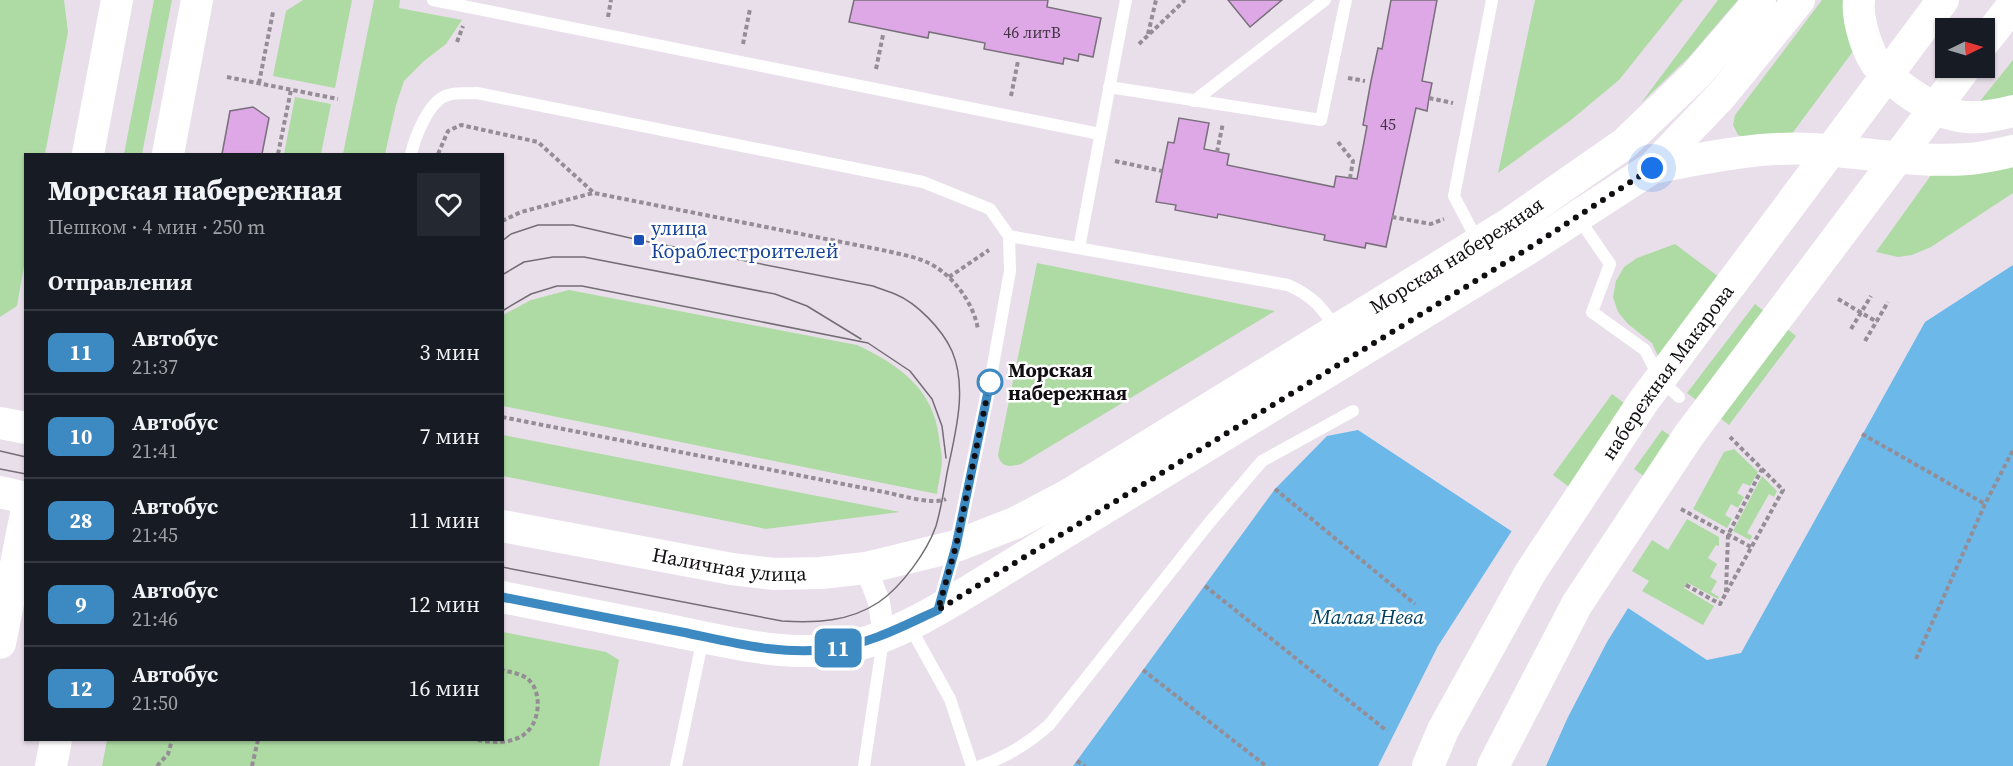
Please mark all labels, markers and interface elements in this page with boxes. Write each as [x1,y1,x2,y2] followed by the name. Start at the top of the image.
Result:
[1935,18,1995,78] north arrow
[1935,18,1995,78] map controls
[1003,21,1061,43] house number: 46 литВ
[1380,113,1396,135] house number: 45
[1637,153,1667,183] your location
[48,171,342,209] text: Морская набережная
[417,173,480,236] button: heart
[1364,190,1549,320] street label: Морская набережная
[48,213,265,241] text: Пешком · 4 мин · 250 m
[651,214,839,265] place label: улица Кораблестроителей
[632,233,646,247] marker: улица Кораблестроителей
[48,267,192,297] text: Отправления
[1595,278,1741,465] street label: набережная Макарова
[132,323,218,353] text: Автобус
[419,337,480,367] text: 3 мин
[70,338,92,367] text: 11
[132,353,178,381] text: 21:37
[1008,356,1127,407] place label: Морская набережная
[977,369,1003,395] marker: Морская набережная
[132,407,218,437] text: Автобус
[419,421,480,451] text: 7 мин
[70,422,92,451] text: 10
[132,437,178,465] text: 21:41
[132,491,218,521] text: Автобус
[408,505,480,535] text: 11 мин
[70,506,92,535] text: 28
[132,521,178,549] text: 21:45
[650,540,808,588] street label: Наличная улица
[132,575,218,605] text: Автобус
[408,589,480,619] text: 12 мин
[75,590,87,619] text: 9
[1311,602,1424,631] water label: Малая Нева
[132,605,178,633] text: 21:46
[811,628,865,668] line badge: 11
[827,634,849,663] text: 11
[132,659,218,689] text: Автобус
[408,673,480,703] text: 16 мин
[70,674,92,703] text: 12
[132,689,178,717] text: 21:50

